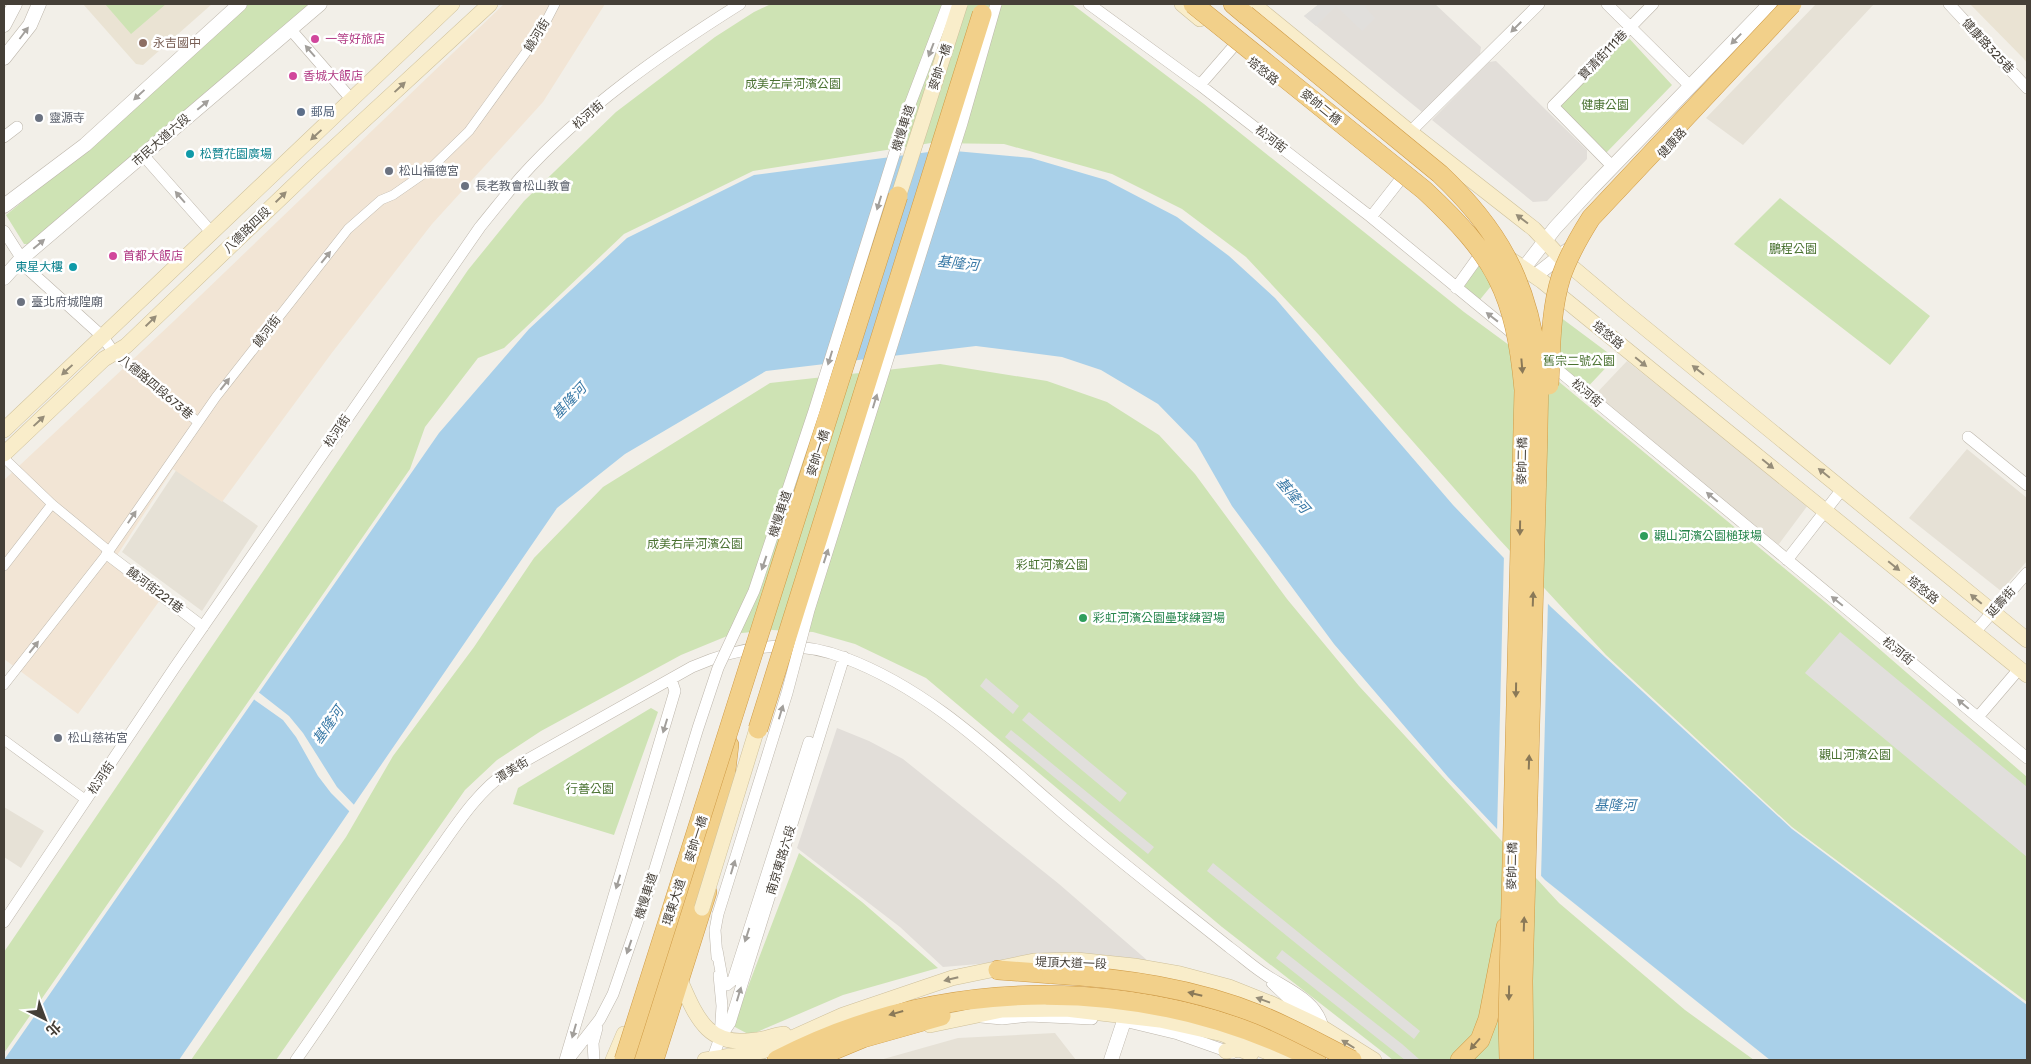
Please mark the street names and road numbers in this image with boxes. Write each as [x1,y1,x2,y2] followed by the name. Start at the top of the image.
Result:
[522,16,552,54] street label: 饒河街
[1959,16,2017,76] street label: 健康路325巷
[1576,27,1630,83] street label: 寶清街111巷
[926,42,954,92] street label: 麥帥一橋
[1245,54,1281,88] street label: 塔悠路
[1298,86,1344,128] street label: 麥帥二橋
[570,98,606,132] street label: 松河街
[889,103,917,153] street label: 機慢車道
[129,111,193,169] street label: 市民大道六段
[1253,122,1289,156] street label: 松河街
[1655,125,1689,161] street label: 健康路
[221,204,273,256] street label: 八德路四段
[250,313,284,349] street label: 饒河街
[1590,318,1626,352] street label: 塔悠路
[116,352,196,422] street label: 八德路四段673巷
[1569,376,1605,410] street label: 松河街
[321,412,353,450] street label: 松河街
[804,428,832,478] street label: 麥帥一橋
[1515,437,1529,485] street label: 麥帥二橋
[766,489,794,539] street label: 機慢車道
[124,564,186,616] street label: 饒河街221巷
[1905,573,1941,607] street label: 塔悠路
[1984,584,2018,620] street label: 延壽街
[1880,634,1916,668] street label: 松河街
[493,755,531,785] street label: 潭美街
[85,759,117,797] street label: 松河街
[682,814,710,864] street label: 麥帥一橋
[764,824,798,896] street label: 南京東路六段
[1505,842,1519,890] street label: 麥帥二橋
[632,871,660,921] street label: 機慢車道
[660,877,688,927] street label: 環東大道
[1035,955,1107,971] street label: 堤頂大道一段

